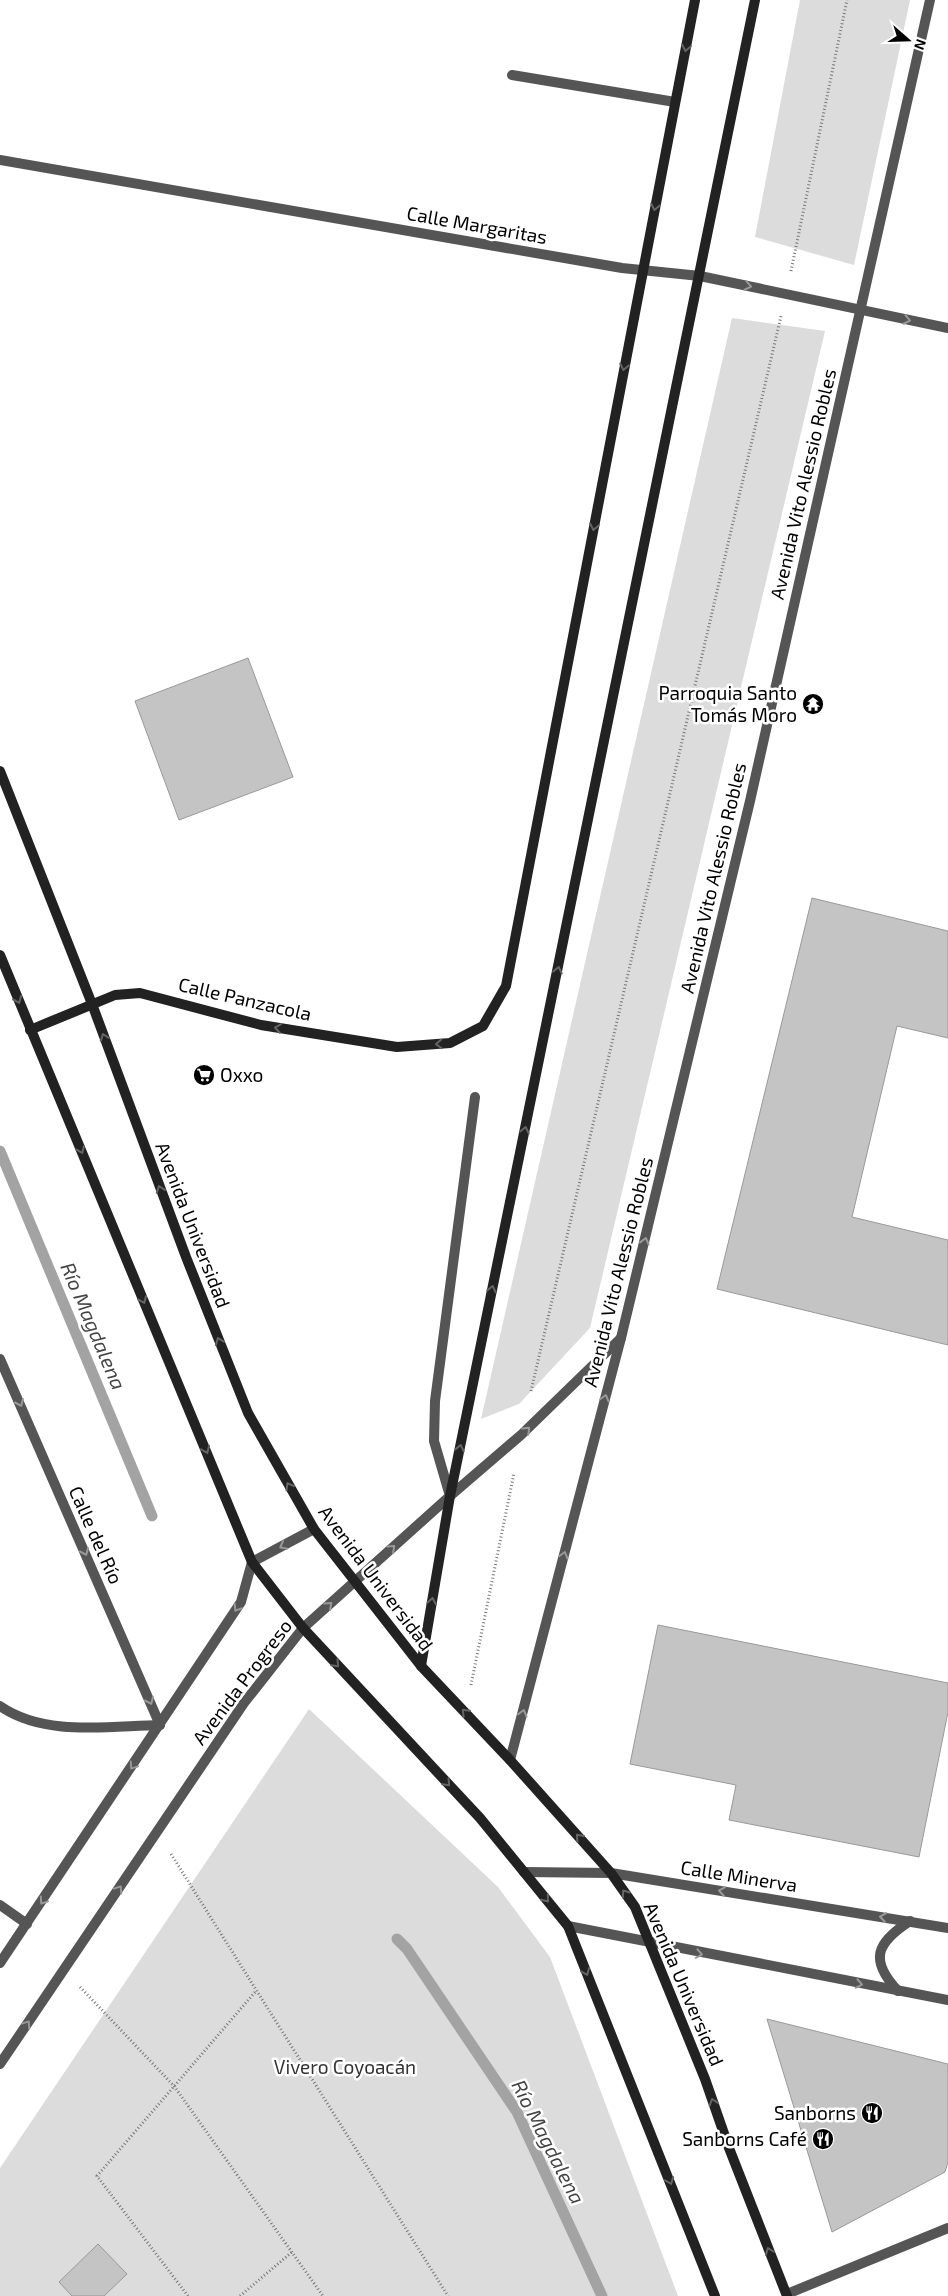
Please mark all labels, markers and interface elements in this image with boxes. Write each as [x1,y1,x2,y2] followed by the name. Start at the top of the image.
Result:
[883,15,933,65] north arrow
[911,37,930,52] text: N
[681,43,691,52] one-way arrow
[405,201,549,248] street label: Calle Margaritas
[650,203,660,212] one-way arrow
[743,280,752,291] one-way arrow
[902,314,911,325] one-way arrow
[620,363,630,371] one-way arrow
[765,366,840,601] street label: Avenida Vito Alessio Robles
[589,522,599,531] one-way arrow
[658,681,797,726] place label: Parroquia Santo Tomás Moro
[801,692,825,716] temple icon: Parroquia Santo Tomás Moro
[675,760,750,995] street label: Avenida Vito Alessio Robles
[552,966,562,975] one-way arrow
[176,972,314,1025] street label: Calle Panzacola
[12,995,23,1004] one-way arrow
[273,1023,282,1033] one-way arrow
[100,1033,110,1041] one-way arrow
[434,1039,442,1050] one-way arrow
[192,1063,216,1087] supermarket icon: Oxxo
[220,1063,263,1086] place label: Oxxo
[519,1125,530,1134] one-way arrow
[151,1139,236,1311] street label: Avenida Universidad
[74,1145,85,1154] one-way arrow
[578,1155,657,1389] street label: Avenida Vito Alessio Robles
[156,1185,166,1194] one-way arrow
[639,1237,649,1245] one-way arrow
[56,1258,132,1393] water label: Río Magdalena
[487,1284,497,1293] one-way arrow
[137,1295,147,1304] one-way arrow
[215,1337,225,1345] one-way arrow
[599,1394,610,1403] one-way arrow
[13,1398,24,1407] one-way arrow
[521,1426,530,1435] one-way arrow
[454,1444,464,1452] one-way arrow
[199,1445,210,1454] one-way arrow
[65,1482,128,1587] street label: Calle del Río
[286,1483,296,1492] one-way arrow
[314,1501,438,1655] street label: Avenida Universidad
[279,1539,288,1549] one-way arrow
[386,1545,395,1554] one-way arrow
[78,1547,89,1556] one-way arrow
[558,1551,569,1560] one-way arrow
[426,1596,436,1605] one-way arrow
[324,1602,333,1611] one-way arrow
[233,1603,243,1612] one-way arrow
[187,1615,296,1749] street label: Avenida Progreso
[330,1658,339,1667] one-way arrow
[143,1696,154,1705] one-way arrow
[462,1708,471,1717] one-way arrow
[517,1709,527,1717] one-way arrow
[130,1760,139,1769] one-way arrow
[441,1777,450,1786] one-way arrow
[575,1833,584,1842] one-way arrow
[679,1855,799,1896] street label: Calle Minerva
[113,1886,122,1895] one-way arrow
[718,1886,726,1897] one-way arrow
[622,1889,631,1898] one-way arrow
[541,1894,550,1903] one-way arrow
[39,1895,49,1904] one-way arrow
[640,1898,729,2069] street label: Avenida Universidad
[878,1912,886,1923] one-way arrow
[695,1948,704,1958] one-way arrow
[580,1967,590,1976] one-way arrow
[855,1978,863,1989] one-way arrow
[21,2020,31,2029] one-way arrow
[274,2055,416,2078] park label: Vivero Coyoacán
[507,2075,590,2208] water label: Río Magdalena
[709,2098,719,2107] one-way arrow
[774,2101,856,2124] place label: Sanborns
[860,2101,884,2125] restaurant icon: Sanborns
[682,2127,807,2150] place label: Sanborns Café
[811,2127,835,2151] restaurant icon: Sanborns Café
[664,2177,674,2185] one-way arrow
[765,2247,775,2255] one-way arrow

